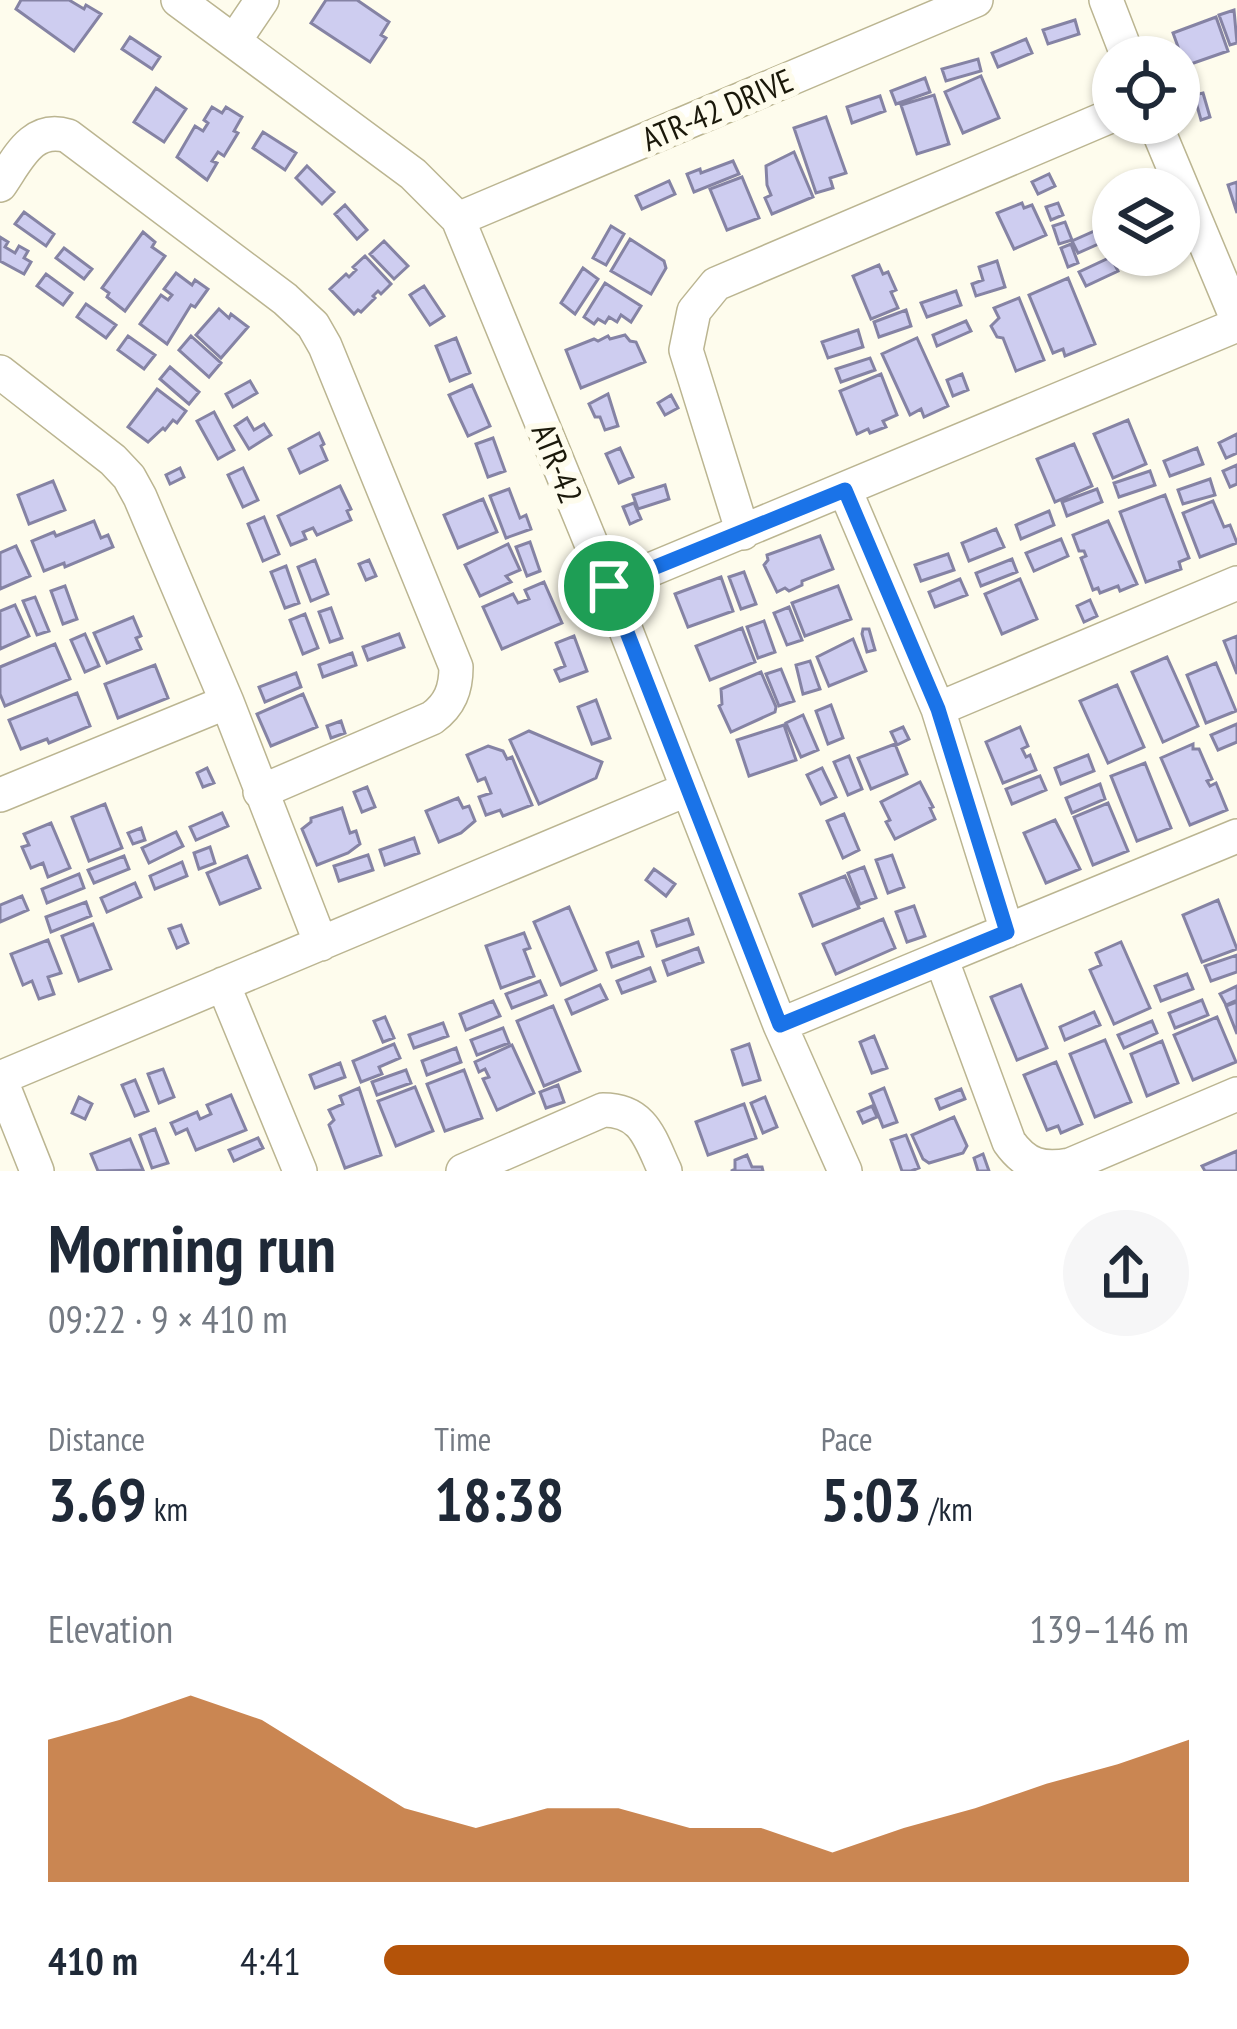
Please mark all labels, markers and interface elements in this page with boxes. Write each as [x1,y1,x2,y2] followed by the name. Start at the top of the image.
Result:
[1092,36,1200,276] map controls
[1092,36,1200,144] button: locate
[635,58,799,160] street label: ATR-42 DRIVE
[1092,168,1200,276] button: layers
[523,417,593,509] street label: ATR-42
[558,535,660,637] pin
[576,553,642,619] icon: arrive
[48,1205,336,1290] text: Morning run
[1063,1210,1189,1336] button: share
[48,1293,288,1344] text: 09:22 · 9 × 410 m
[48,1417,145,1460] text: Distance
[434,1417,491,1460] text: Time
[821,1417,873,1460] text: Pace
[48,1460,147,1538] text: 3.69
[434,1460,564,1538] text: 18:38
[821,1460,922,1538] text: 5:03
[147,1487,188,1530] text: km
[922,1487,973,1530] text: /km
[48,1603,173,1654] text: Elevation
[1029,1603,1189,1654] text: 139–146 m
[48,1935,138,1986] text: 410 m
[240,1935,301,1986] text: 4:41

